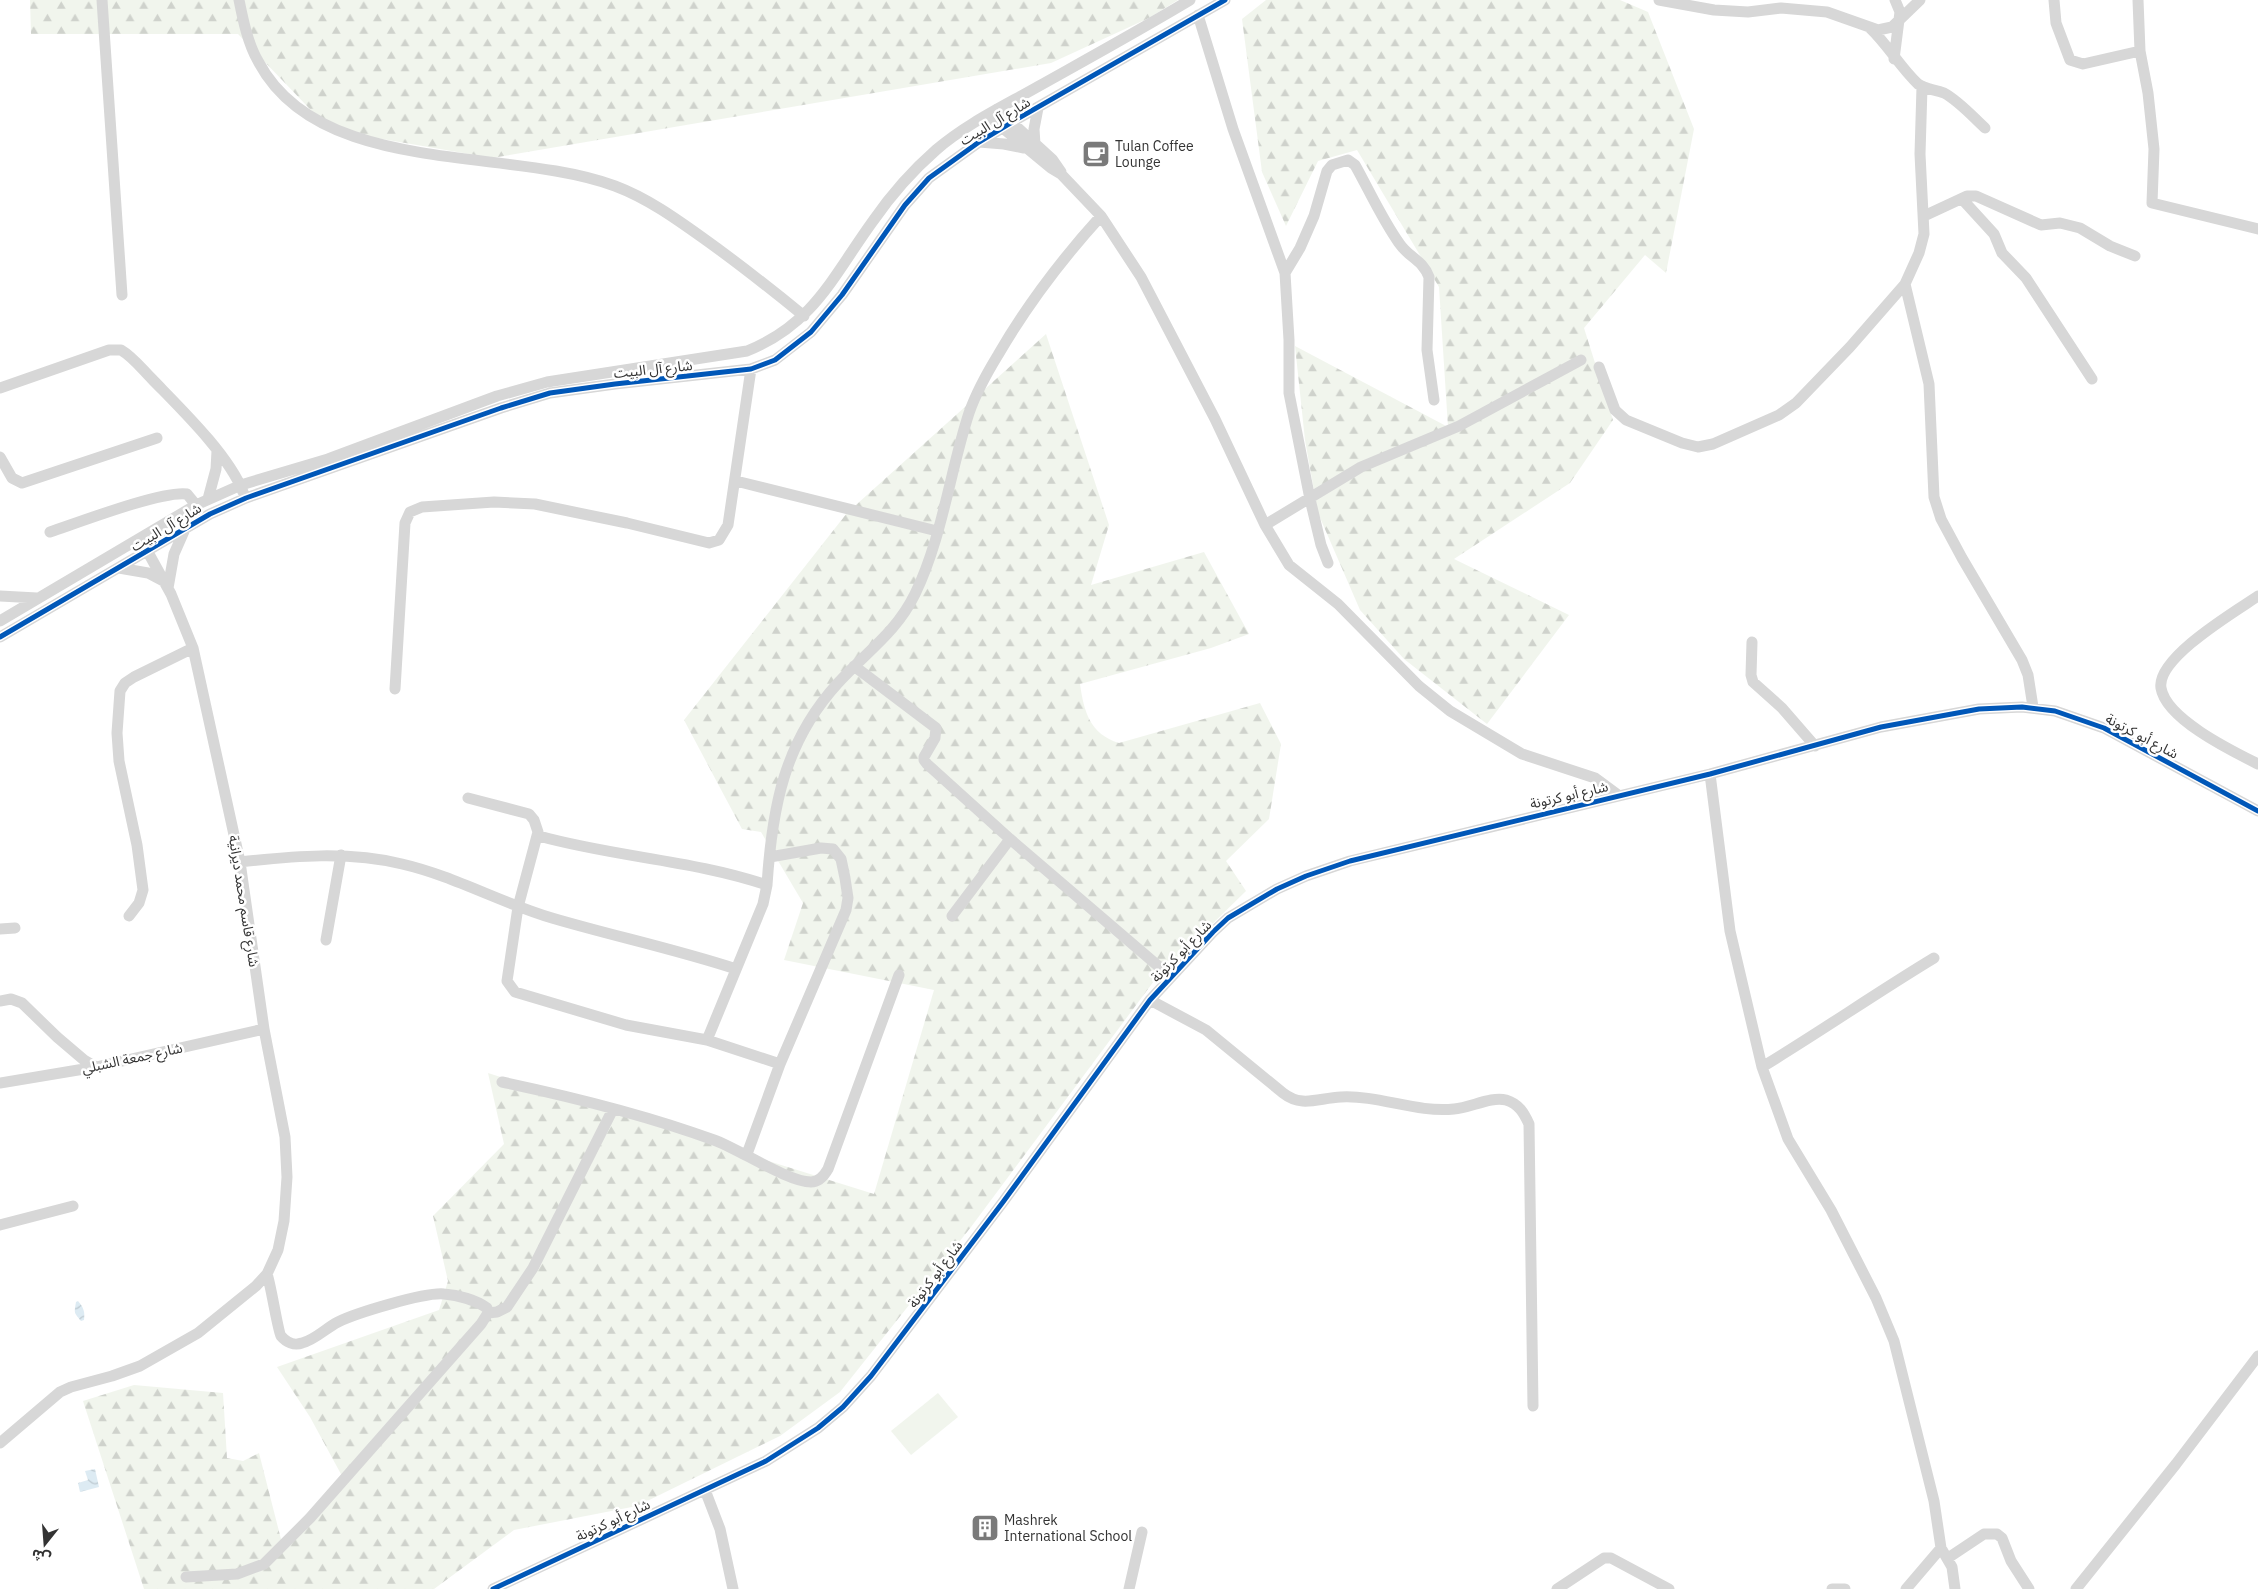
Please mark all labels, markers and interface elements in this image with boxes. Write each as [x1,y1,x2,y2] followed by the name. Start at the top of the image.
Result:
[956,93,1035,151] street label: شارع آل البيت
[1115,137,1194,171] place label: Tulan Coffee Lounge
[1081,139,1111,169] cafe icon: Tulan Coffee Lounge
[613,356,694,384] street label: شارع آل البيت
[127,499,206,557] street label: شارع آل البيت
[2102,709,2181,764] street label: شارع أبو كرتونة
[1528,777,1610,815] street label: شارع أبو كرتونة
[223,834,263,969] street label: شارع قاسم محمد ديرانية
[1147,916,1217,987] street label: شارع أبو كرتونة
[80,1039,184,1080] street label: شارع جمعة الشبلي
[904,1237,968,1312] street label: شارع أبو كرتونة
[573,1495,654,1547] street label: شارع أبو كرتونة
[1004,1511,1132,1545] place label: Mashrek International School
[970,1513,1000,1543] building icon: Mashrek International School
[20,1519,70,1569] north arrow
[29,1545,53,1568] text: ش

